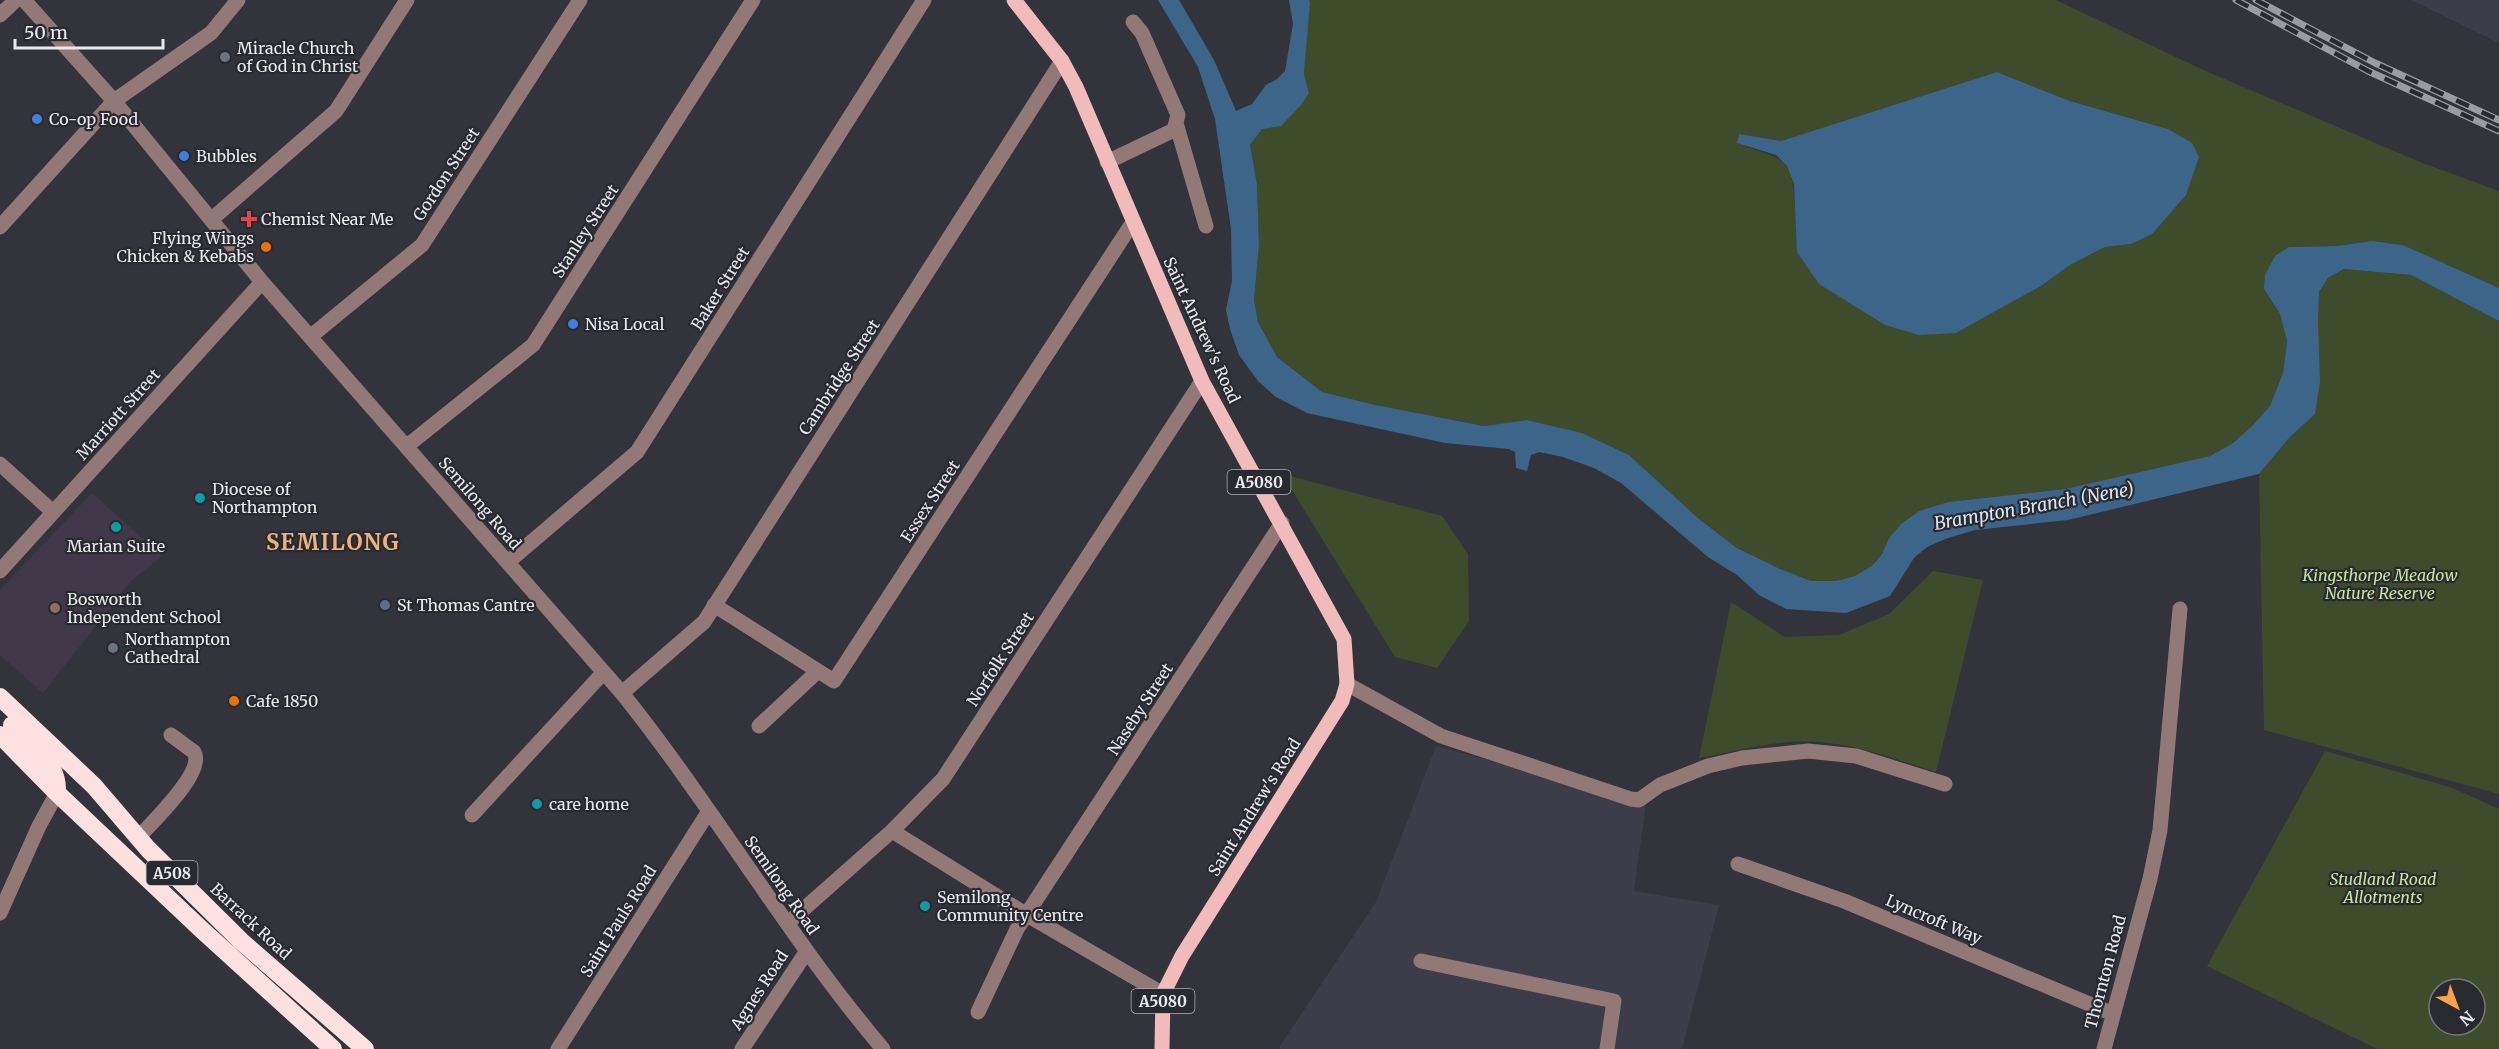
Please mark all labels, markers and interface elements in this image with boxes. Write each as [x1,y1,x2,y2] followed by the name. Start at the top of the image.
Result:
[15,12,164,50] scale bar
[24,21,68,44] text: 50 m
[237,38,359,76] place label: Miracle Church of God in Christ
[218,50,232,64] marker: Miracle Church of God in Christ
[49,109,139,129] place label: Co-op Food
[30,112,44,126] marker: Co-op Food
[408,123,484,224] street label: Gordon Street
[196,146,257,166] place label: Bubbles
[177,149,191,163] marker: Bubbles
[547,180,623,281] street label: Stanley Street
[261,209,393,229] place label: Chemist Near Me
[242,212,256,226] marker: Chemist Near Me
[116,228,254,266] place label: Flying Wings Chicken & Kebabs
[259,240,273,254] marker: Flying Wings Chicken & Kebabs
[686,242,754,333] street label: Baker Street
[1159,254,1245,407] street label: Saint Andrew's Road
[585,314,665,334] place label: Nisa Local
[794,315,884,439] street label: Cambridge Street
[566,317,580,331] marker: Nisa Local
[72,364,165,464] street label: Marriott Street
[434,453,526,554] street label: Semilong Road
[896,456,964,546] street label: Essex Street
[1228,470,1290,494] road number: A5080
[1932,477,2136,535] water label: Brampton Branch (Nene)
[212,479,318,517] place label: Diocese of Northampton
[193,491,207,505] marker: Diocese of Northampton
[109,520,123,534] marker: Marian Suite
[266,528,400,556] district label: SEMILONG
[67,536,165,556] place label: Marian Suite
[2302,565,2457,603] park label: Kingsthorpe Meadow Nature Reserve
[67,589,221,627] place label: Bosworth Independent School
[397,595,535,615] place label: St Thomas Cantre
[378,598,392,612] marker: St Thomas Cantre
[48,601,62,615] marker: Bosworth Independent School
[962,607,1038,710] street label: Norfolk Street
[125,629,231,667] place label: Northampton Cathedral
[106,641,120,655] marker: Northampton Cathedral
[1103,659,1177,759] street label: Naseby Street
[246,691,318,711] place label: Cafe 1850
[227,694,241,708] marker: Cafe 1850
[1203,734,1305,880] street label: Saint Andrew's Road
[549,794,629,814] place label: care home
[530,797,544,811] marker: care home
[741,832,824,939] street label: Semilong Road
[146,861,198,885] road number: A508
[576,861,661,981] street label: Saint Pauls Road
[2330,869,2437,907] park label: Studland Road Allotments
[206,878,296,964] street label: Barrack Road
[937,887,1083,925] place label: Semilong Community Centre
[1883,890,1986,948] street label: Lyncroft Way
[918,899,932,913] marker: Semilong Community Centre
[2080,913,2130,1031] street label: Thornton Road
[725,946,792,1034] street label: Agnes Road
[2427,977,2487,1037] north arrow
[1132,989,1194,1013] road number: A5080
[2455,1007,2478,1030] text: N

